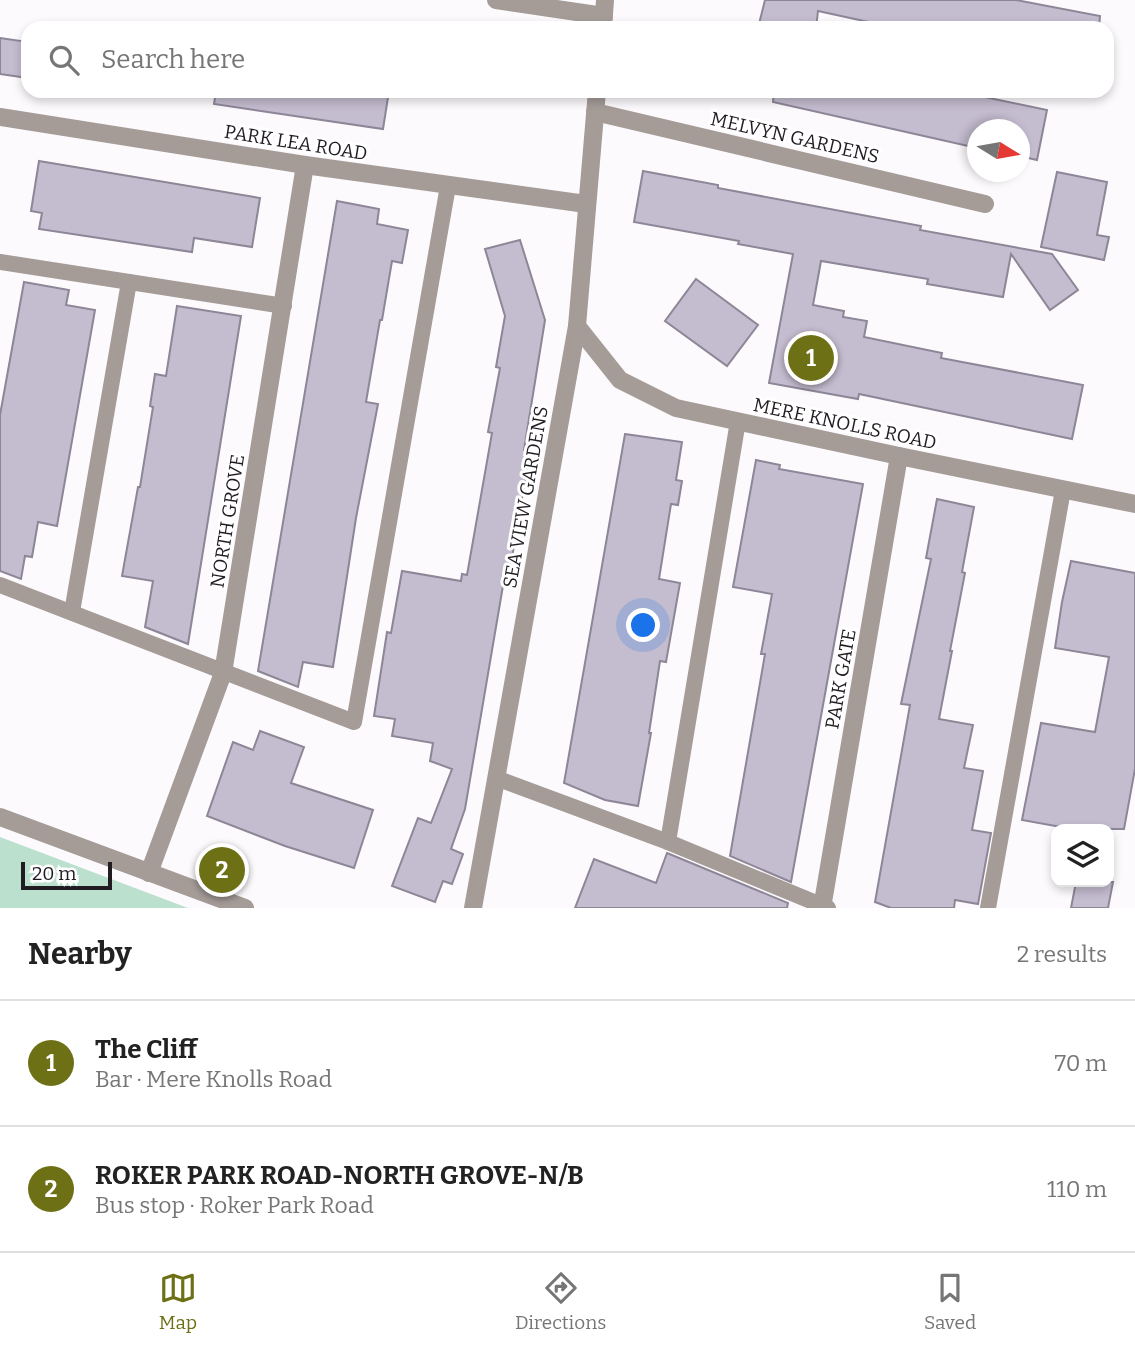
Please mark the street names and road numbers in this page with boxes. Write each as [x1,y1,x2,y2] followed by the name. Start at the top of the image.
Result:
[708,107,881,168] street label: MELVYN GARDENS
[223,120,369,165] street label: PARK LEA ROAD
[751,393,939,454] street label: MERE KNOLLS ROAD
[498,404,553,590] street label: SEA VIEW GARDENS
[206,453,249,589] street label: NORTH GROVE
[820,627,861,731] street label: PARK GATE

